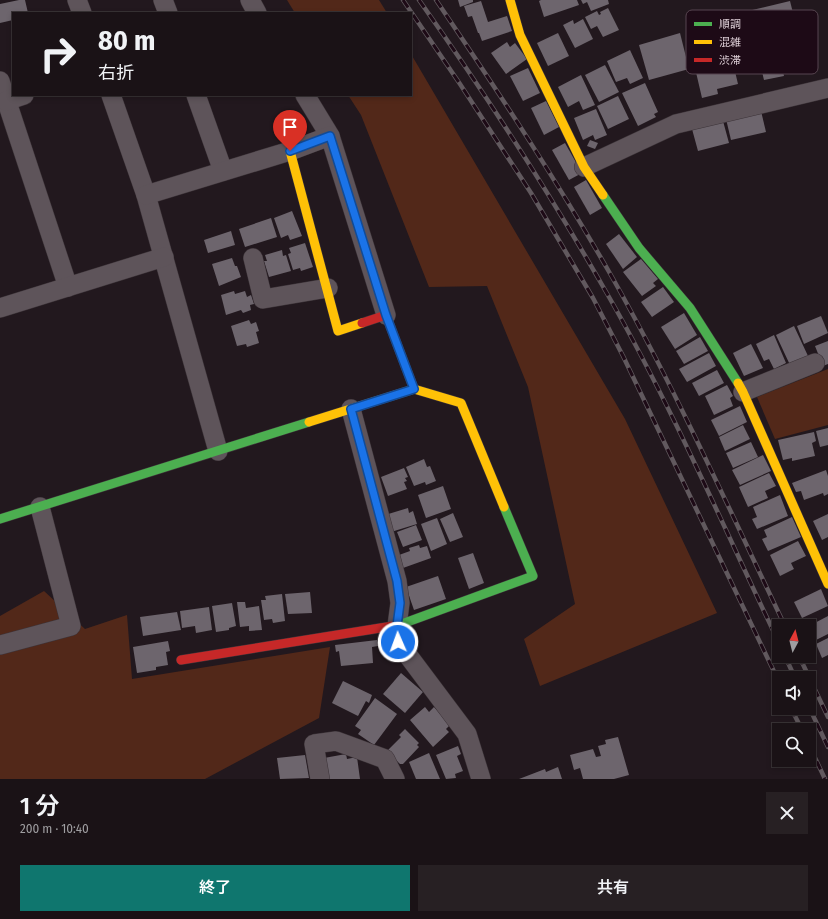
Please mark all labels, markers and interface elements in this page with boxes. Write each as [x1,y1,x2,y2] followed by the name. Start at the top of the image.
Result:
[686,10,818,74] legend
[719,18,741,31] text: 順調
[98,24,155,57] text: 80 m
[32,28,84,80] icon: right
[719,36,741,49] text: 混雑
[719,54,741,67] text: 渋滞
[98,62,134,84] text: 右折
[273,110,307,151] pin
[279,116,301,138] icon: arrive
[772,619,816,663] north arrow
[772,619,816,767] map controls
[377,621,419,663] position arrow
[772,671,816,715] button: sound
[772,723,816,767] button: search
[20,792,59,820] text: 1 分
[766,792,808,834] button: close
[20,821,89,836] text: 200 m · 10:40
[20,865,410,911] button: 終了
[418,865,808,911] button: 共有

